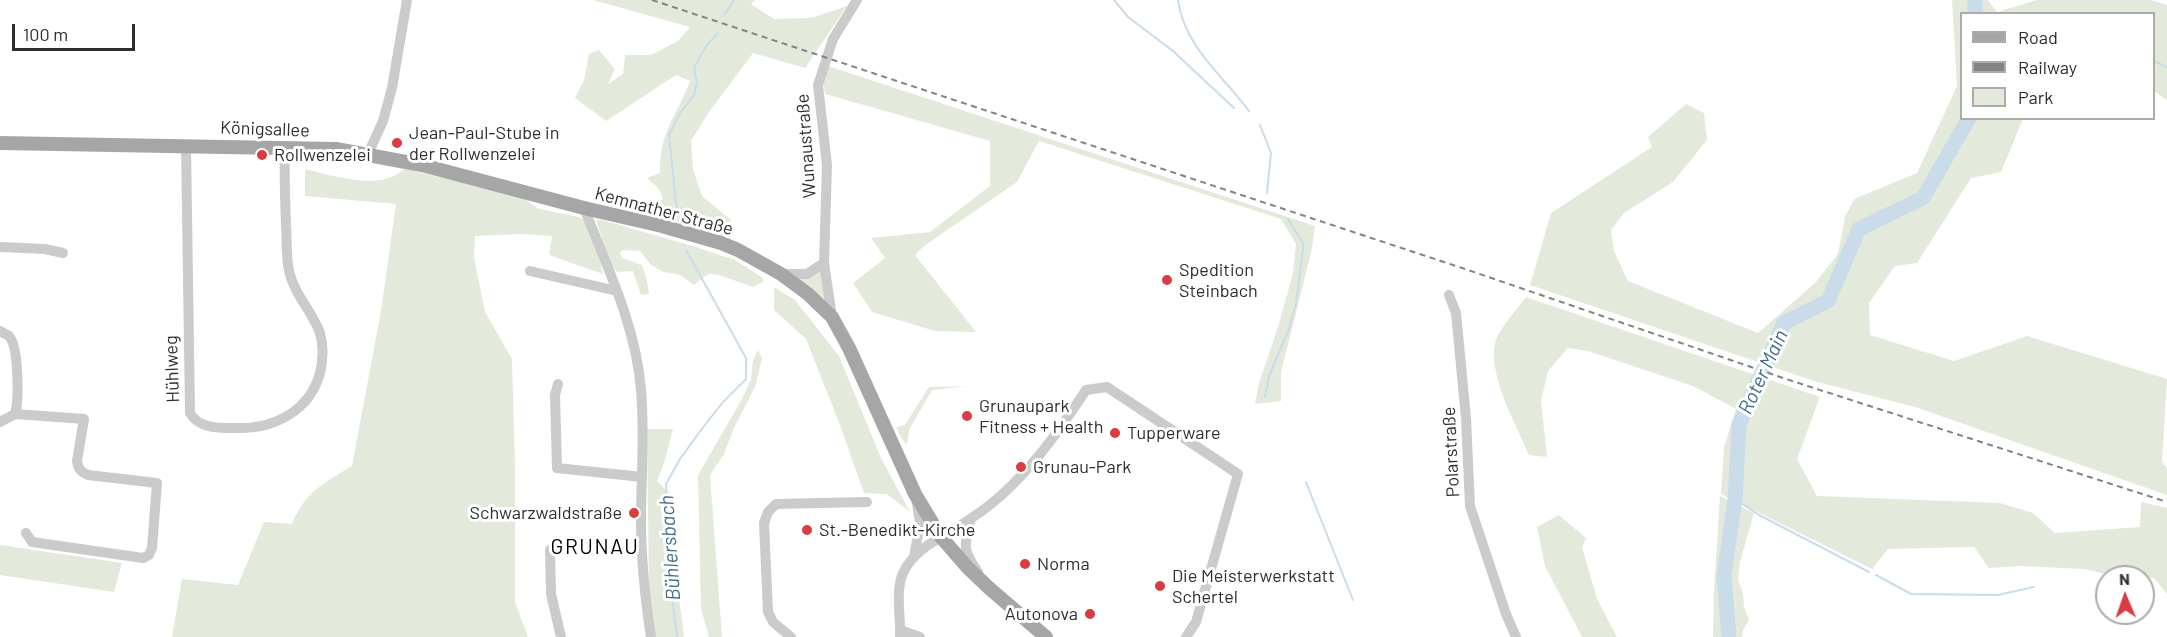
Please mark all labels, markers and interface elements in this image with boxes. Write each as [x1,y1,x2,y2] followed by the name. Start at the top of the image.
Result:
[15,12,138,50] scale bar
[1960,12,2155,120] legend
[23,23,68,45] text: 100 m
[2018,26,2058,48] text: Road
[2018,56,2077,78] text: Railway
[2018,86,2053,108] text: Park
[792,93,820,199] street label: Wunaustraße
[220,117,310,141] street label: Königsallee
[409,122,559,164] place label: Jean-Paul-Stube in der Rollwenzelei
[390,136,404,150] marker: Jean-Paul-Stube in der Rollwenzelei
[274,144,371,166] place label: Rollwenzelei
[255,148,269,162] marker: Rollwenzelei
[592,182,736,240] street label: Kemnather Straße
[1179,259,1258,302] place label: Spedition Steinbach
[1160,273,1174,287] marker: Spedition Steinbach
[1733,326,1793,418] water label: Roter Main
[160,335,184,403] street label: Hühlweg
[979,395,1103,438] place label: Grunaupark Fitness + Health
[1438,406,1464,498] street label: Polarstraße
[960,409,974,423] marker: Grunaupark Fitness + Health
[1127,422,1221,444] place label: Tupperware
[1108,426,1122,440] marker: Tupperware
[1033,456,1131,478] place label: Grunau-Park
[1014,460,1028,474] marker: Grunau-Park
[654,494,686,602] water label: Bühlersbach
[470,502,622,524] place label: Schwarzwaldstraße
[627,506,641,520] marker: Schwarzwaldstraße
[819,519,975,541] place label: St.-Benedikt-Kirche
[800,523,814,537] marker: St.-Benedikt-Kirche
[551,534,639,560] district label: GRUNAU
[1037,553,1090,575] place label: Norma
[1018,557,1032,571] marker: Norma
[1172,565,1335,608] place label: Die Meisterwerkstatt Schertel
[2095,565,2155,625] north arrow
[2119,569,2130,588] text: N
[1153,579,1167,593] marker: Die Meisterwerkstatt Schertel
[1005,603,1078,625] place label: Autonova
[1083,607,1097,621] marker: Autonova

